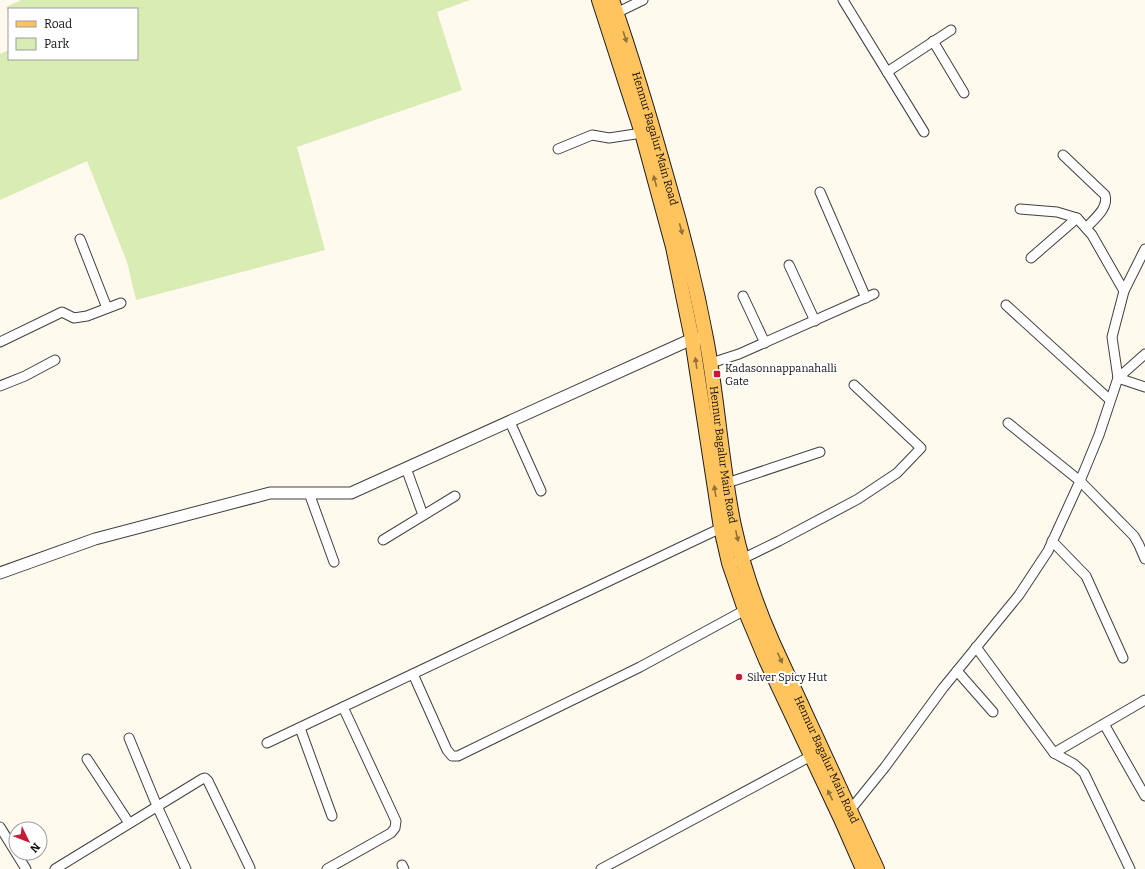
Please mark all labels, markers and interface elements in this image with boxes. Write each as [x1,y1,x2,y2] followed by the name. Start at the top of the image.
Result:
[8,8,138,60] legend
[44,17,72,31] text: Road
[622,31,628,43] one-way arrow
[44,37,70,51] text: Park
[629,70,680,207] street label: Hennur Bagalur Main Road
[652,175,658,187] one-way arrow
[678,223,684,235] one-way arrow
[693,357,699,369] one-way arrow
[725,362,838,388] place label: Kadasonnappanahalli Gate
[712,369,722,379] marker: Kadasonnappanahalli Gate
[707,385,739,525] street label: Hennur Bagalur Main Road
[712,485,718,497] one-way arrow
[734,529,740,542] one-way arrow
[777,652,783,663] one-way arrow
[747,671,827,684] place label: Silver Spicy Hut
[734,672,744,682] marker: Silver Spicy Hut
[791,694,861,826] street label: Hennur Bagalur Main Road
[827,789,833,801] one-way arrow
[8,821,48,861] north arrow
[27,840,43,855] text: N

